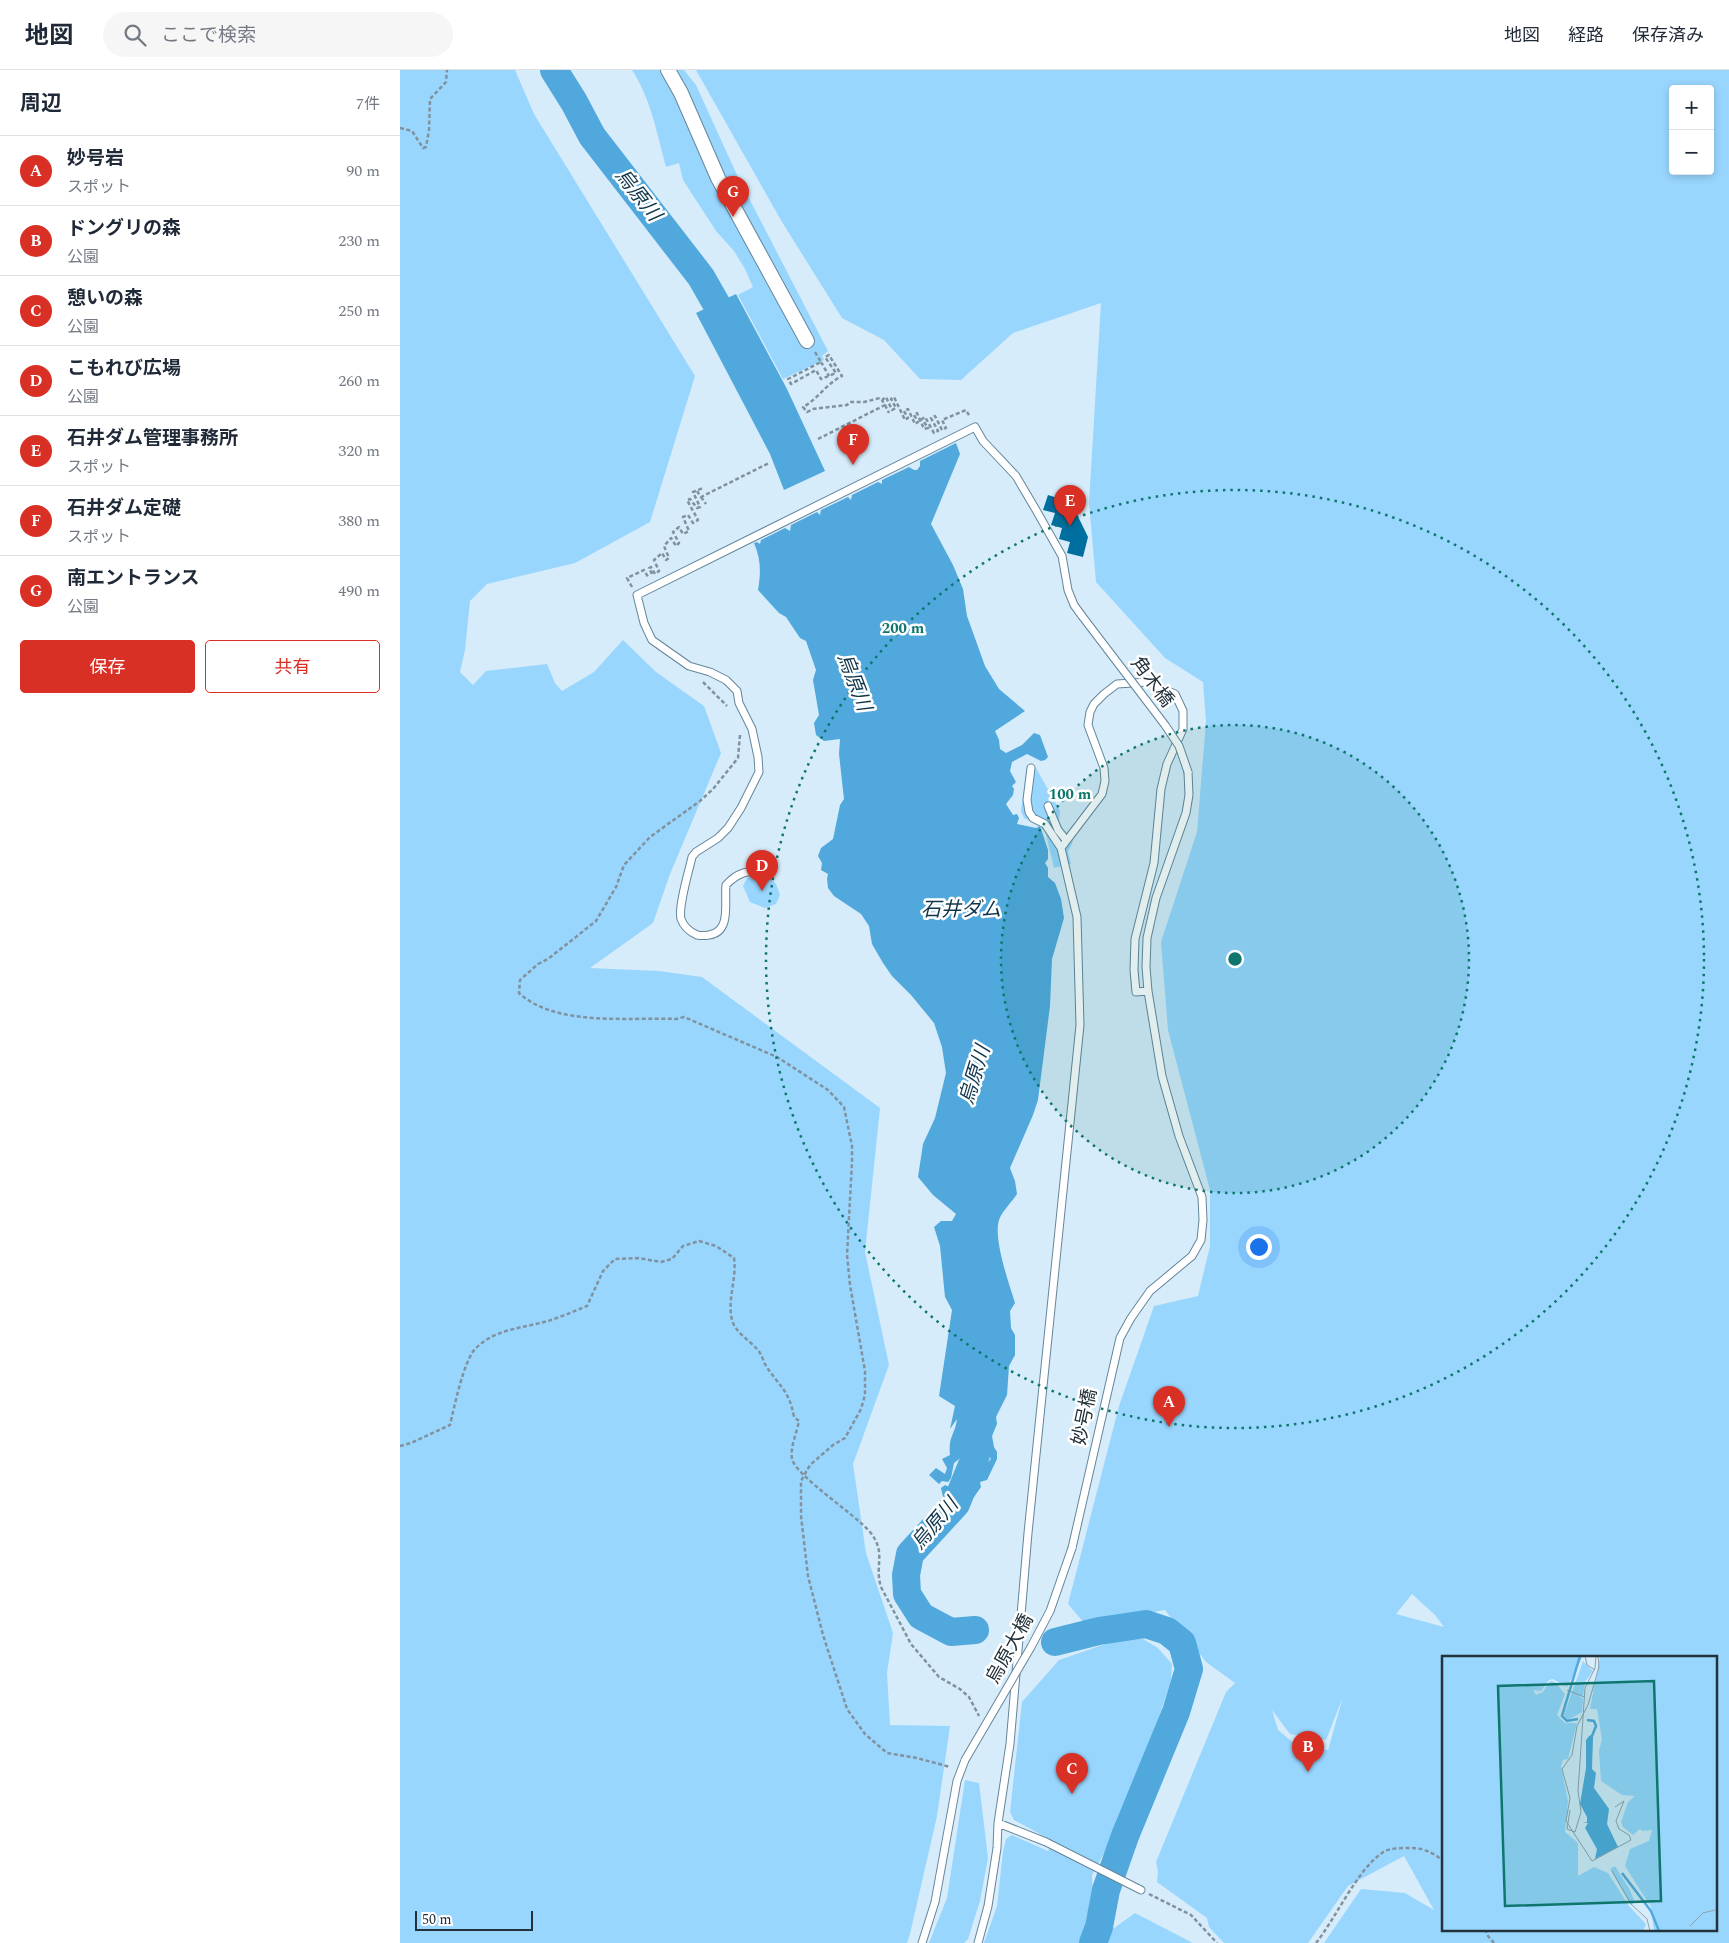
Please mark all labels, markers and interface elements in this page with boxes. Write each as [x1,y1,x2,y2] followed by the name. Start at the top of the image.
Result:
[103,12,453,57] search box
[25,18,73,54] text: 地図
[121,21,149,49] icon: search
[161,21,256,50] text: ここで検索
[1504,22,1540,49] text: 地図
[1568,22,1604,49] text: 経路
[1632,22,1704,49] text: 保存済み
[1669,85,1714,175] map controls
[1669,85,1714,130] button: +
[20,88,62,120] text: 周辺
[356,92,380,116] text: 7件
[1669,130,1714,175] button: −
[67,144,124,173] text: 妙号岩
[30,159,42,183] text: A
[346,159,380,183] text: 90 m
[608,162,670,229] water label: 烏原川
[67,175,131,199] text: スポット
[717,176,749,217] pin: G
[67,214,181,243] text: ドングリの森
[30,229,42,253] text: B
[338,229,380,253] text: 230 m
[67,245,99,269] text: 公園
[67,284,143,313] text: 憩いの森
[30,299,42,323] text: C
[338,299,380,323] text: 250 m
[67,315,99,339] text: 公園
[67,354,181,383] text: こもれび広場
[30,369,42,393] text: D
[338,369,380,393] text: 260 m
[67,385,99,409] text: 公園
[67,424,238,453] text: 石井ダム管理事務所
[837,424,869,465] pin: F
[31,439,41,463] text: E
[338,439,380,463] text: 320 m
[67,455,131,479] text: スポット
[1054,485,1086,526] pin: E
[67,494,181,523] text: 石井ダム定礎
[31,509,41,533] text: F
[338,509,380,533] text: 380 m
[67,525,131,549] text: スポット
[67,564,200,593] text: 南エントランス
[30,579,42,603] text: G
[338,579,380,603] text: 490 m
[67,595,99,619] text: 公園
[882,617,925,640] text: 200 m
[20,640,195,693] button: 保存
[205,640,380,693] button: 共有
[829,649,879,717] water label: 烏原川
[1123,651,1181,713] street label: 角木橋
[1049,783,1092,806] text: 100 m
[746,850,778,891] pin: D
[921,895,1001,925] water label: 石井ダム
[1226,950,1244,968] centre of rings
[952,1040,999,1108] water label: 烏原川
[1246,1234,1272,1260] your location
[1065,1386,1105,1448] street label: 妙号橋
[1153,1386,1185,1427] pin: A
[904,1490,967,1557] water label: 烏原川
[979,1609,1041,1689] street label: 烏原大橋
[1442,1656,1716,1930] inset map
[1292,1731,1324,1772] pin: B
[1056,1753,1088,1794] pin: C
[415,1908,532,1931] scale bar
[422,1909,452,1930] text: 50 m

